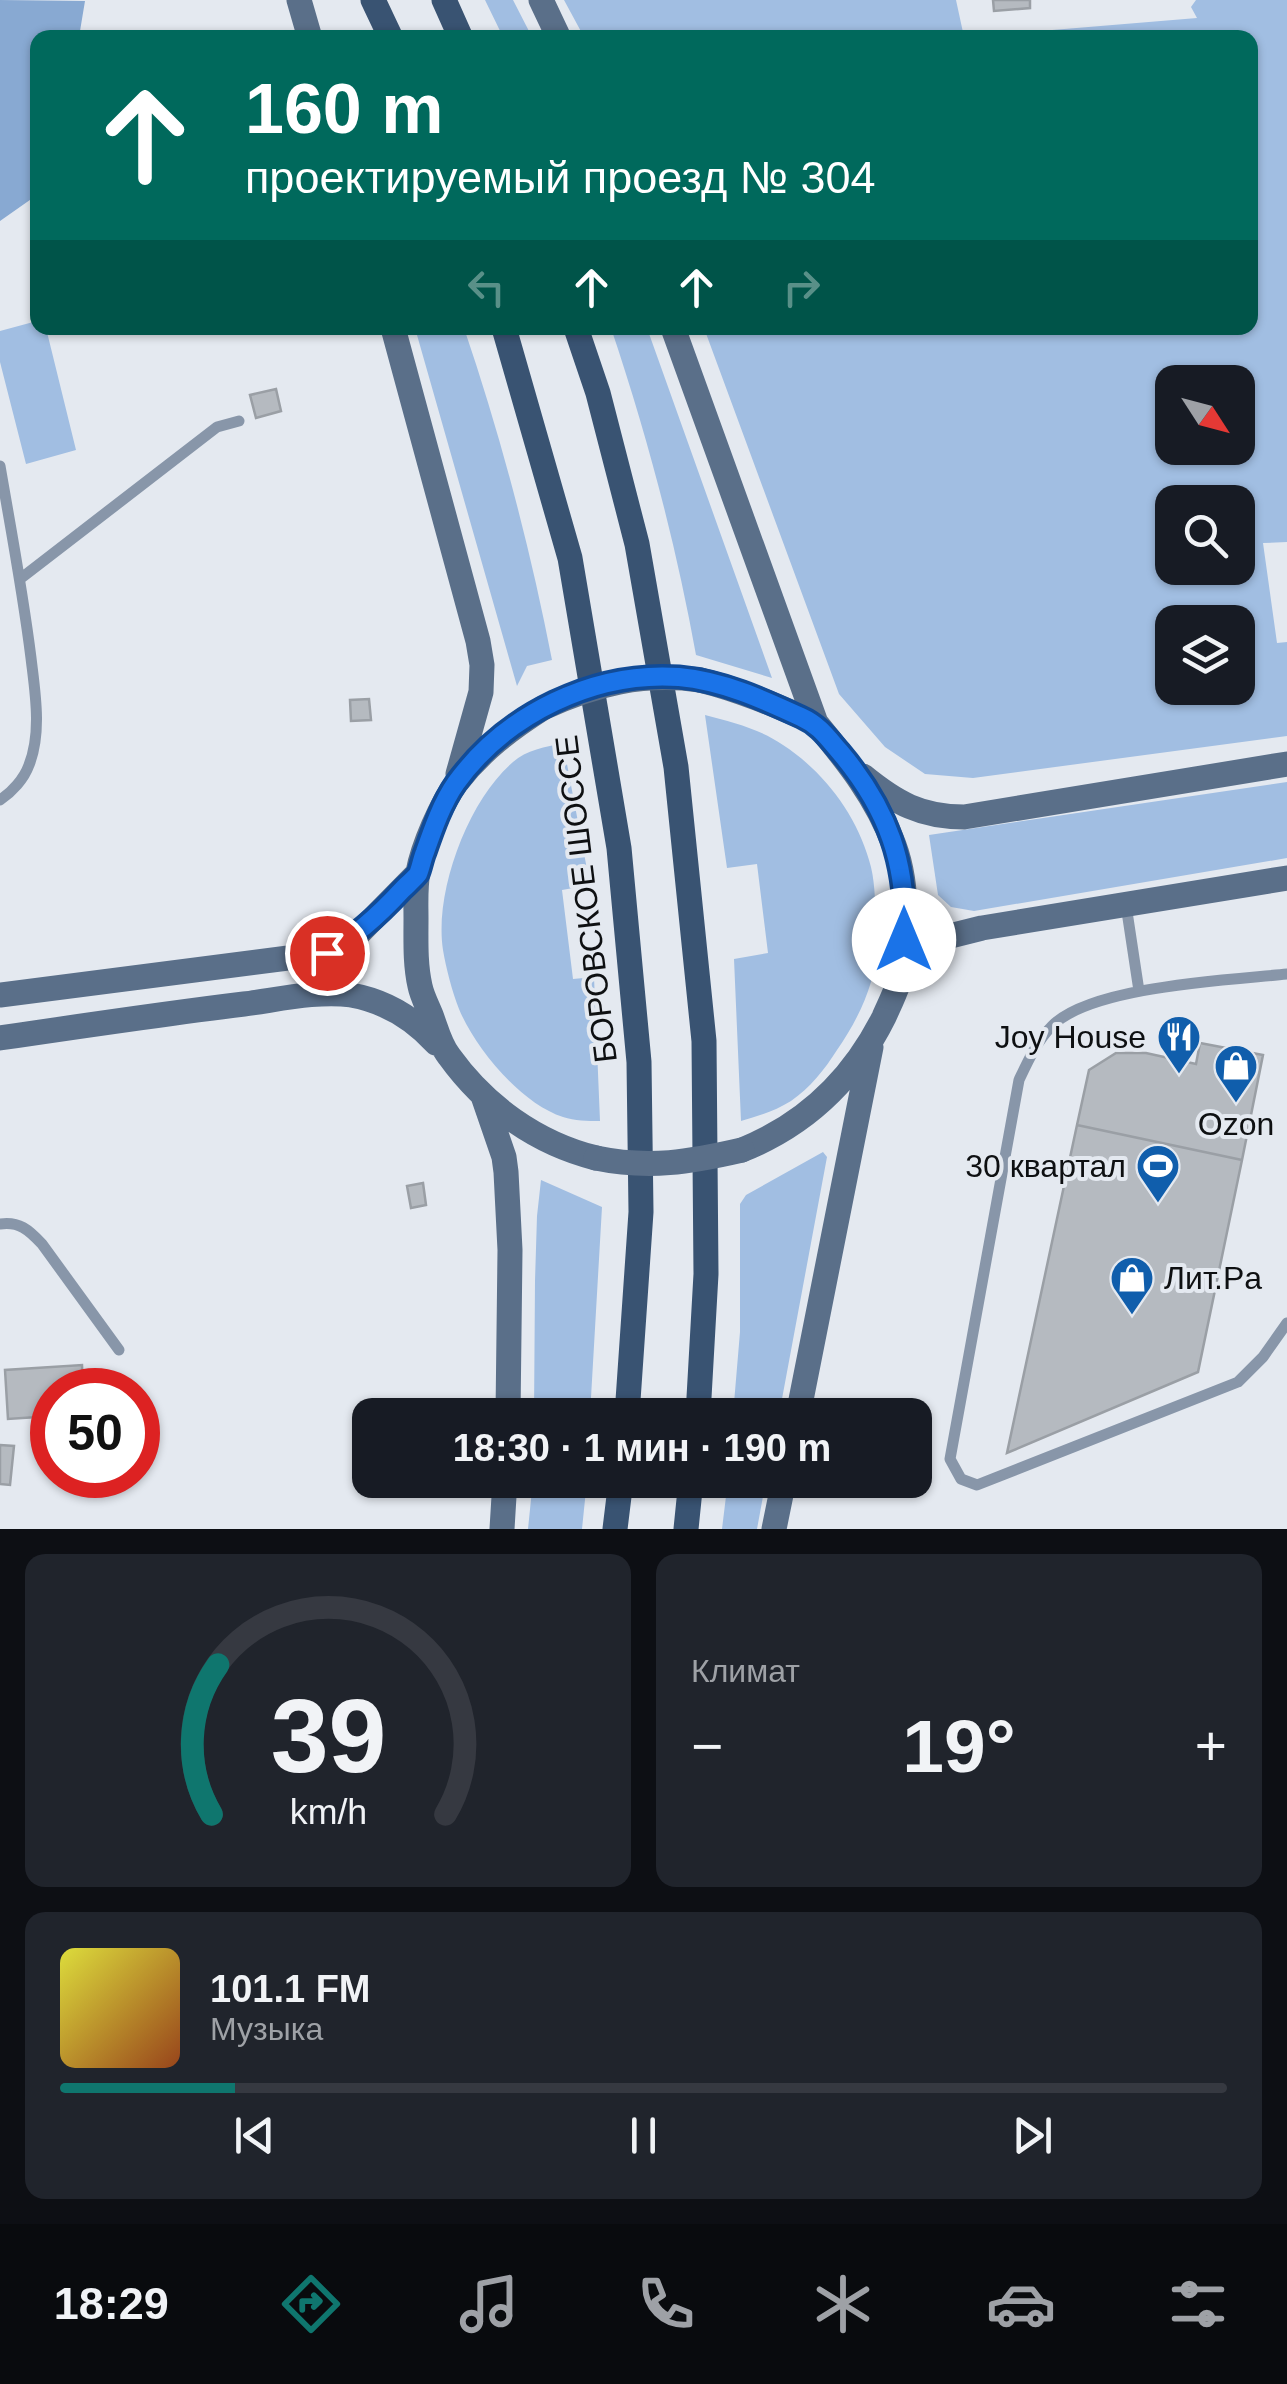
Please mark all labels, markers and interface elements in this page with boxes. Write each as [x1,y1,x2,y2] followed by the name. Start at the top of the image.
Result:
[80,70,210,200] icon: ahead
[245,70,443,148] text: 160 m
[245,152,876,203] text: проектируемый проезд № 304
[459,260,514,315] icon: left
[564,260,619,315] icon: ahead
[669,260,724,315] icon: ahead
[774,260,829,315] icon: right
[1155,365,1255,465] north arrow
[1155,365,1255,705] map controls
[1155,485,1255,585] button: search
[1155,605,1255,705] button: layers
[548,733,624,1065] street label: БОРОВСКОЕ ШОССЕ
[852,888,956,992] position arrow
[285,911,370,996] pin
[300,926,355,981] icon: arrive
[1156,1014,1202,1075] restaurant icon: Joy House
[995,1019,1146,1055] place label: Joy House
[1213,1043,1259,1104] shop icon: Ozon
[1198,1106,1274,1142] place label: Ozon
[1135,1143,1181,1204] sports icon: 30 квартал
[965,1148,1126,1184] place label: 30 квартал
[1109,1255,1155,1316] shop icon: Лит.Рa
[1164,1260,1262,1296] place label: Лит.Рa
[30,1368,160,1498] speed limit sign: 50
[453,1427,831,1469] text: 18:30 · 1 мин · 190 m
[691,1653,800,1689] text: Климат
[270,1678,386,1794] text: 39
[902,1704,1016,1788] text: 19°
[691,1715,723,1777] text: −
[1195,1715,1227,1777] text: +
[289,1792,367,1832] text: km/h
[210,1968,371,2010] text: 101.1 FM
[210,2011,323,2047] text: Музыка
[227,2108,282,2163] icon: previous
[616,2108,671,2163] icon: pause
[1005,2108,1060,2163] icon: next
[276,2269,346,2339] icon: directions
[454,2269,524,2339] icon: music
[631,2269,701,2339] icon: phone
[808,2269,878,2339] icon: climate
[986,2269,1056,2339] icon: car
[1163,2269,1233,2339] icon: filters
[54,2278,169,2329] text: 18:29

